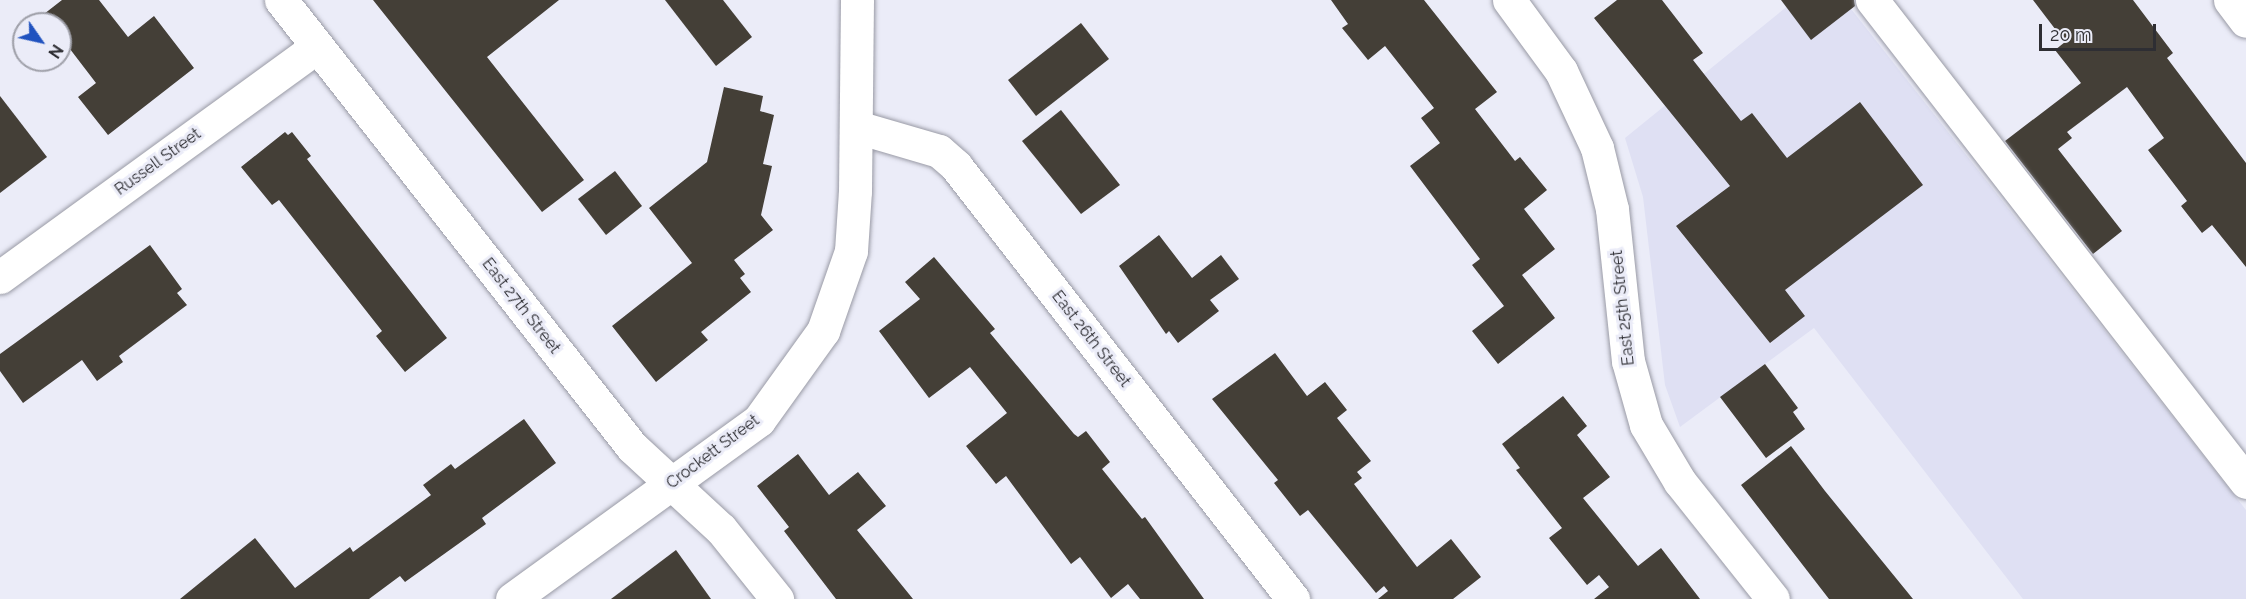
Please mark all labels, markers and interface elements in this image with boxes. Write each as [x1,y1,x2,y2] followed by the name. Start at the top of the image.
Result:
[12,12,72,72] north arrow
[2042,12,2159,50] scale bar
[2050,24,2092,45] text: 20 m
[44,41,67,62] text: N
[111,124,205,200] street label: Russell Street
[1607,249,1639,367] street label: East 25th Street
[478,255,564,357] street label: East 27th Street
[1048,287,1134,391] street label: East 26th Street
[663,411,763,493] street label: Crockett Street

